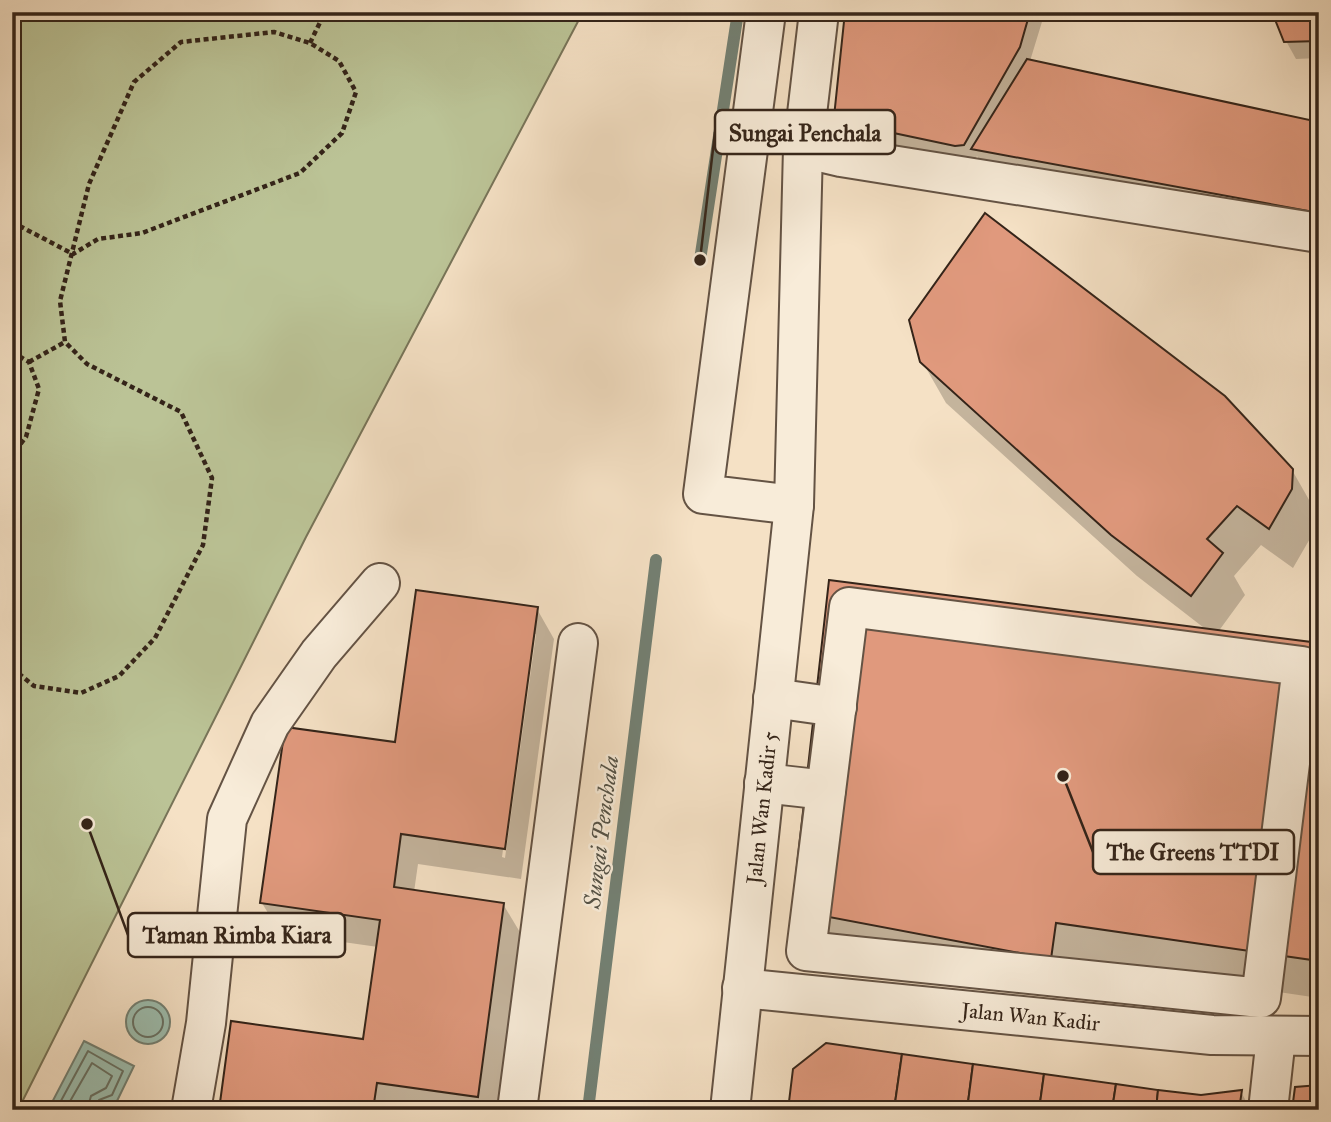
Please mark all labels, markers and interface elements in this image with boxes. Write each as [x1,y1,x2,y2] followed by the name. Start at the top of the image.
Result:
[715,110,895,154] callout: Sungai Penchala
[729,119,882,148] text: Sungai Penchala
[741,730,783,887] street label: Jalan Wan Kadir 5
[578,754,624,911] water label: Sungai Penchala
[1093,830,1294,874] callout: The Greens TTDI
[1106,838,1280,866] text: The Greens TTDI
[128,913,345,957] callout: Taman Rimba Kiara
[142,921,333,949] text: Taman Rimba Kiara
[958,997,1101,1037] street label: Jalan Wan Kadir

